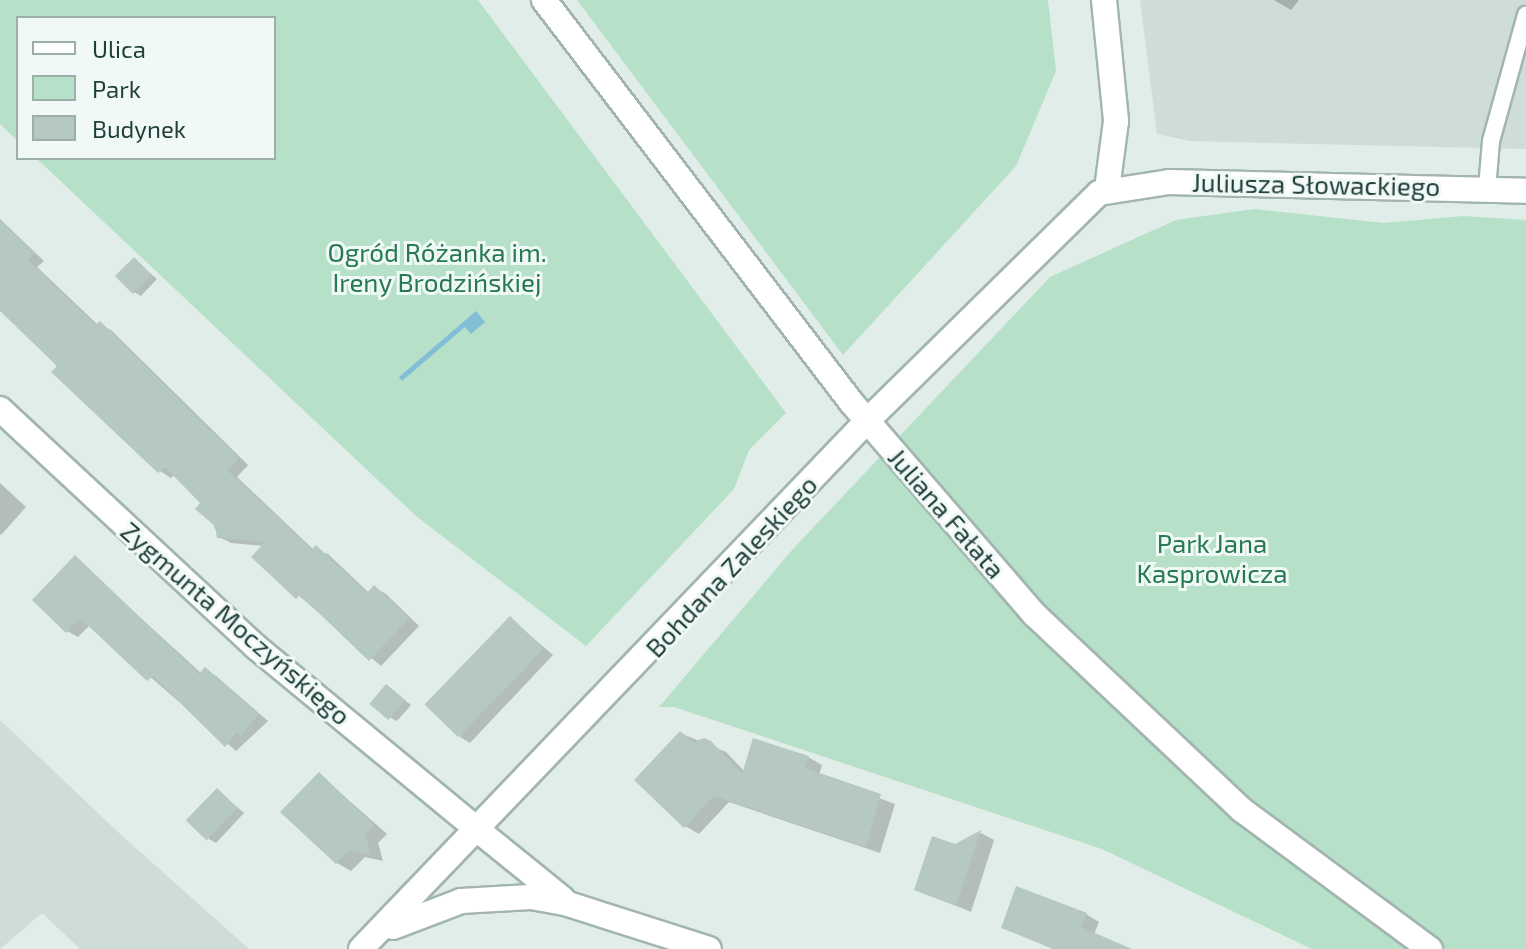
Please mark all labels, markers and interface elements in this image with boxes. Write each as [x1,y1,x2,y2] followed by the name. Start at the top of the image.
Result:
[16,16,276,160] legend
[92,34,146,63] text: Ulica
[92,74,141,103] text: Park
[92,114,186,143] text: Budynek
[1192,166,1440,202] street label: Juliusza Słowackiego
[327,236,547,298] park label: Ogród Różanka im. Ireny Brodzińskiej
[882,442,1012,584] street label: Juliana Fałata
[639,469,823,663] street label: Bohdana Zaleskiego
[115,515,357,731] street label: Zygmunta Moczyńskiego
[1137,527,1287,588] park label: Park Jana Kasprowicza

